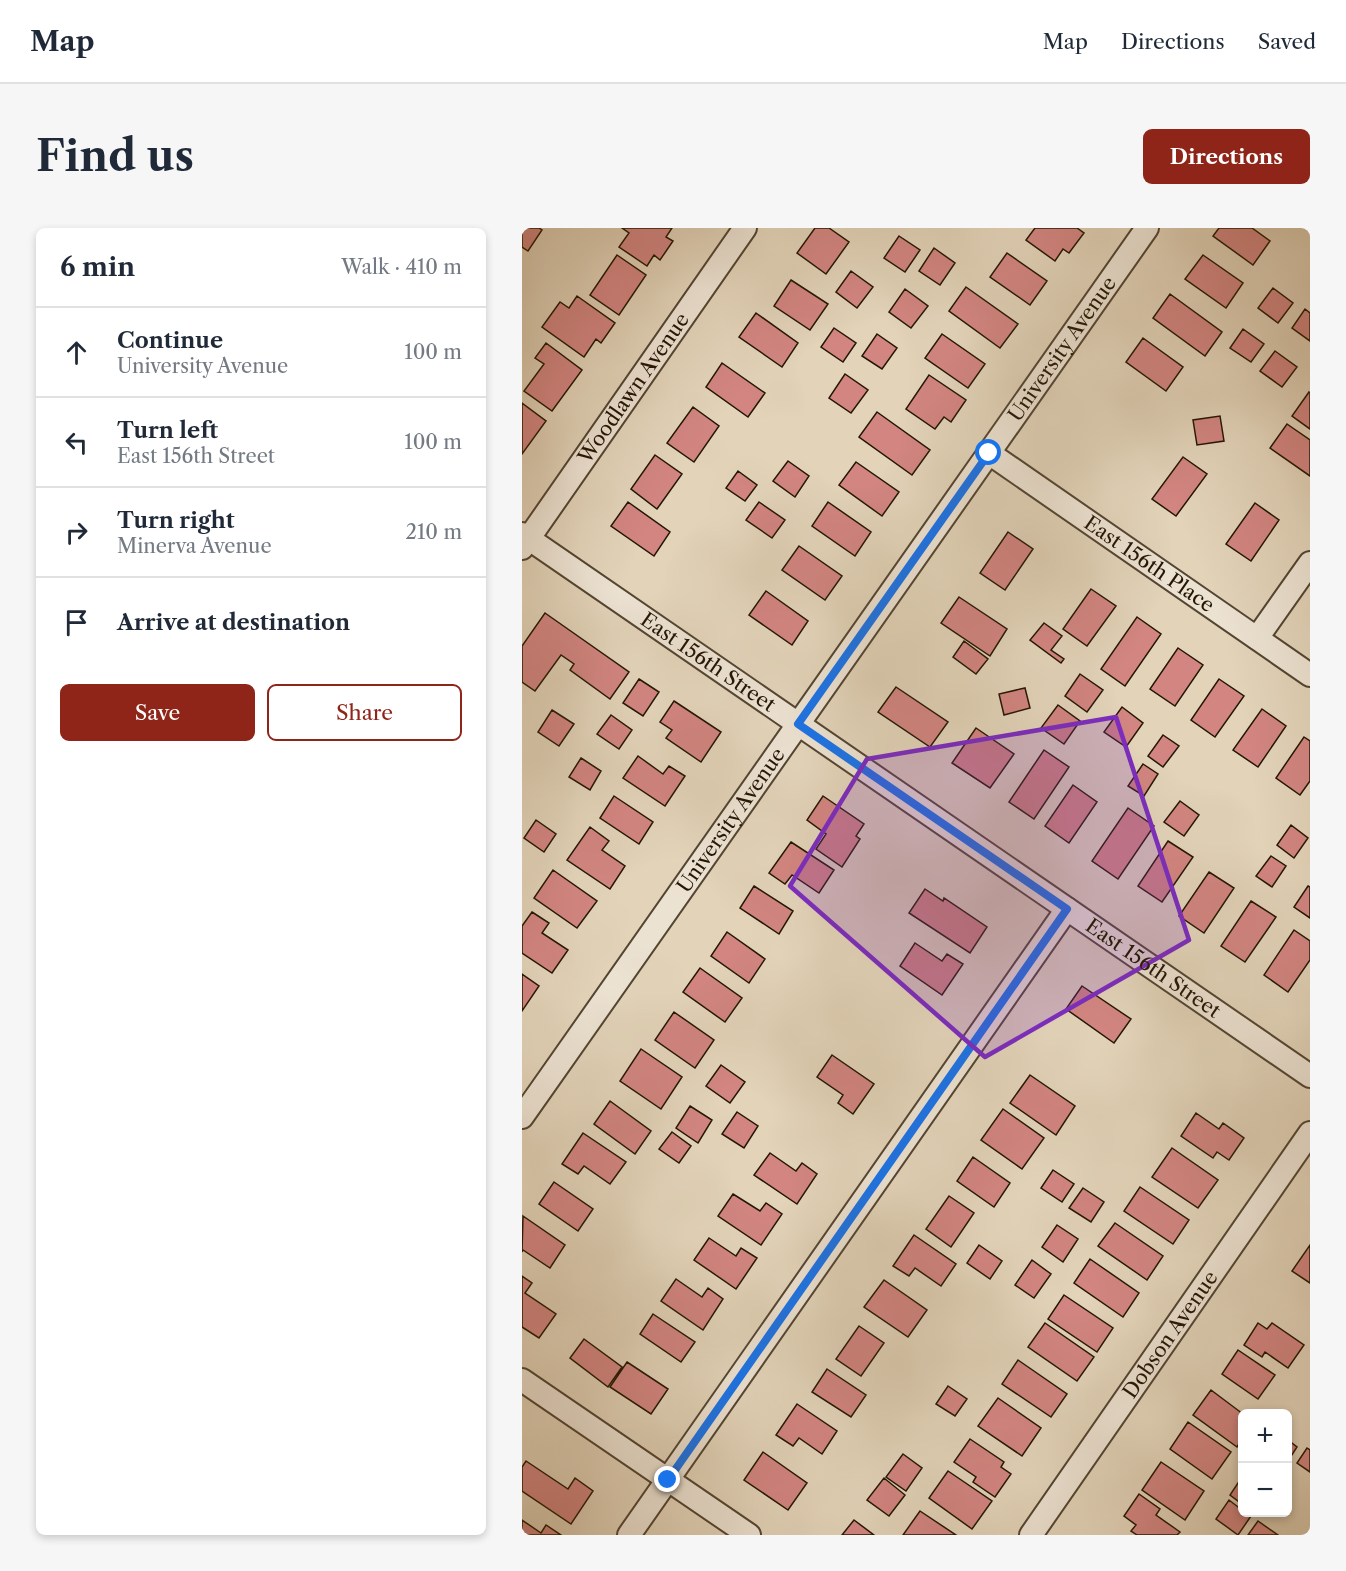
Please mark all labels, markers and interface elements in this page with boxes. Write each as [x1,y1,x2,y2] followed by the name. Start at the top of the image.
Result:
[30,24,94,58] text: Map
[1043,29,1088,54] text: Map
[1121,29,1225,54] text: Directions
[1258,29,1316,54] text: Saved
[1143,129,1310,184] button: Directions
[36,130,194,182] text: Find us
[60,251,135,283] text: 6 min
[341,255,462,279] text: Walk · 410 m
[1003,272,1121,426] street label: University Avenue
[572,308,694,469] street label: Woodlawn Avenue
[117,327,223,354] text: Continue
[60,336,93,369] icon: ahead
[404,340,462,364] text: 100 m
[117,354,288,378] text: University Avenue
[117,417,218,444] text: Turn left
[60,426,93,459] icon: left
[404,430,462,454] text: 100 m
[975,439,1001,465] route start
[117,444,275,468] text: East 156th Street
[117,507,235,534] text: Turn right
[1080,511,1219,617] street label: East 156th Place
[60,516,93,549] icon: right
[405,520,462,544] text: 210 m
[117,534,272,558] text: Minerva Avenue
[60,606,93,639] icon: arrive
[636,607,780,717] street label: East 156th Street
[117,609,350,636] text: Arrive at destination
[60,684,255,741] button: Save
[267,684,462,741] button: Share
[672,743,790,897] street label: University Avenue
[1081,913,1225,1023] street label: East 156th Street
[1118,1266,1223,1403] street label: Dobson Avenue
[1238,1409,1292,1517] map controls
[1238,1409,1292,1463] button: +
[1238,1463,1292,1517] button: −
[654,1466,680,1492] route end

